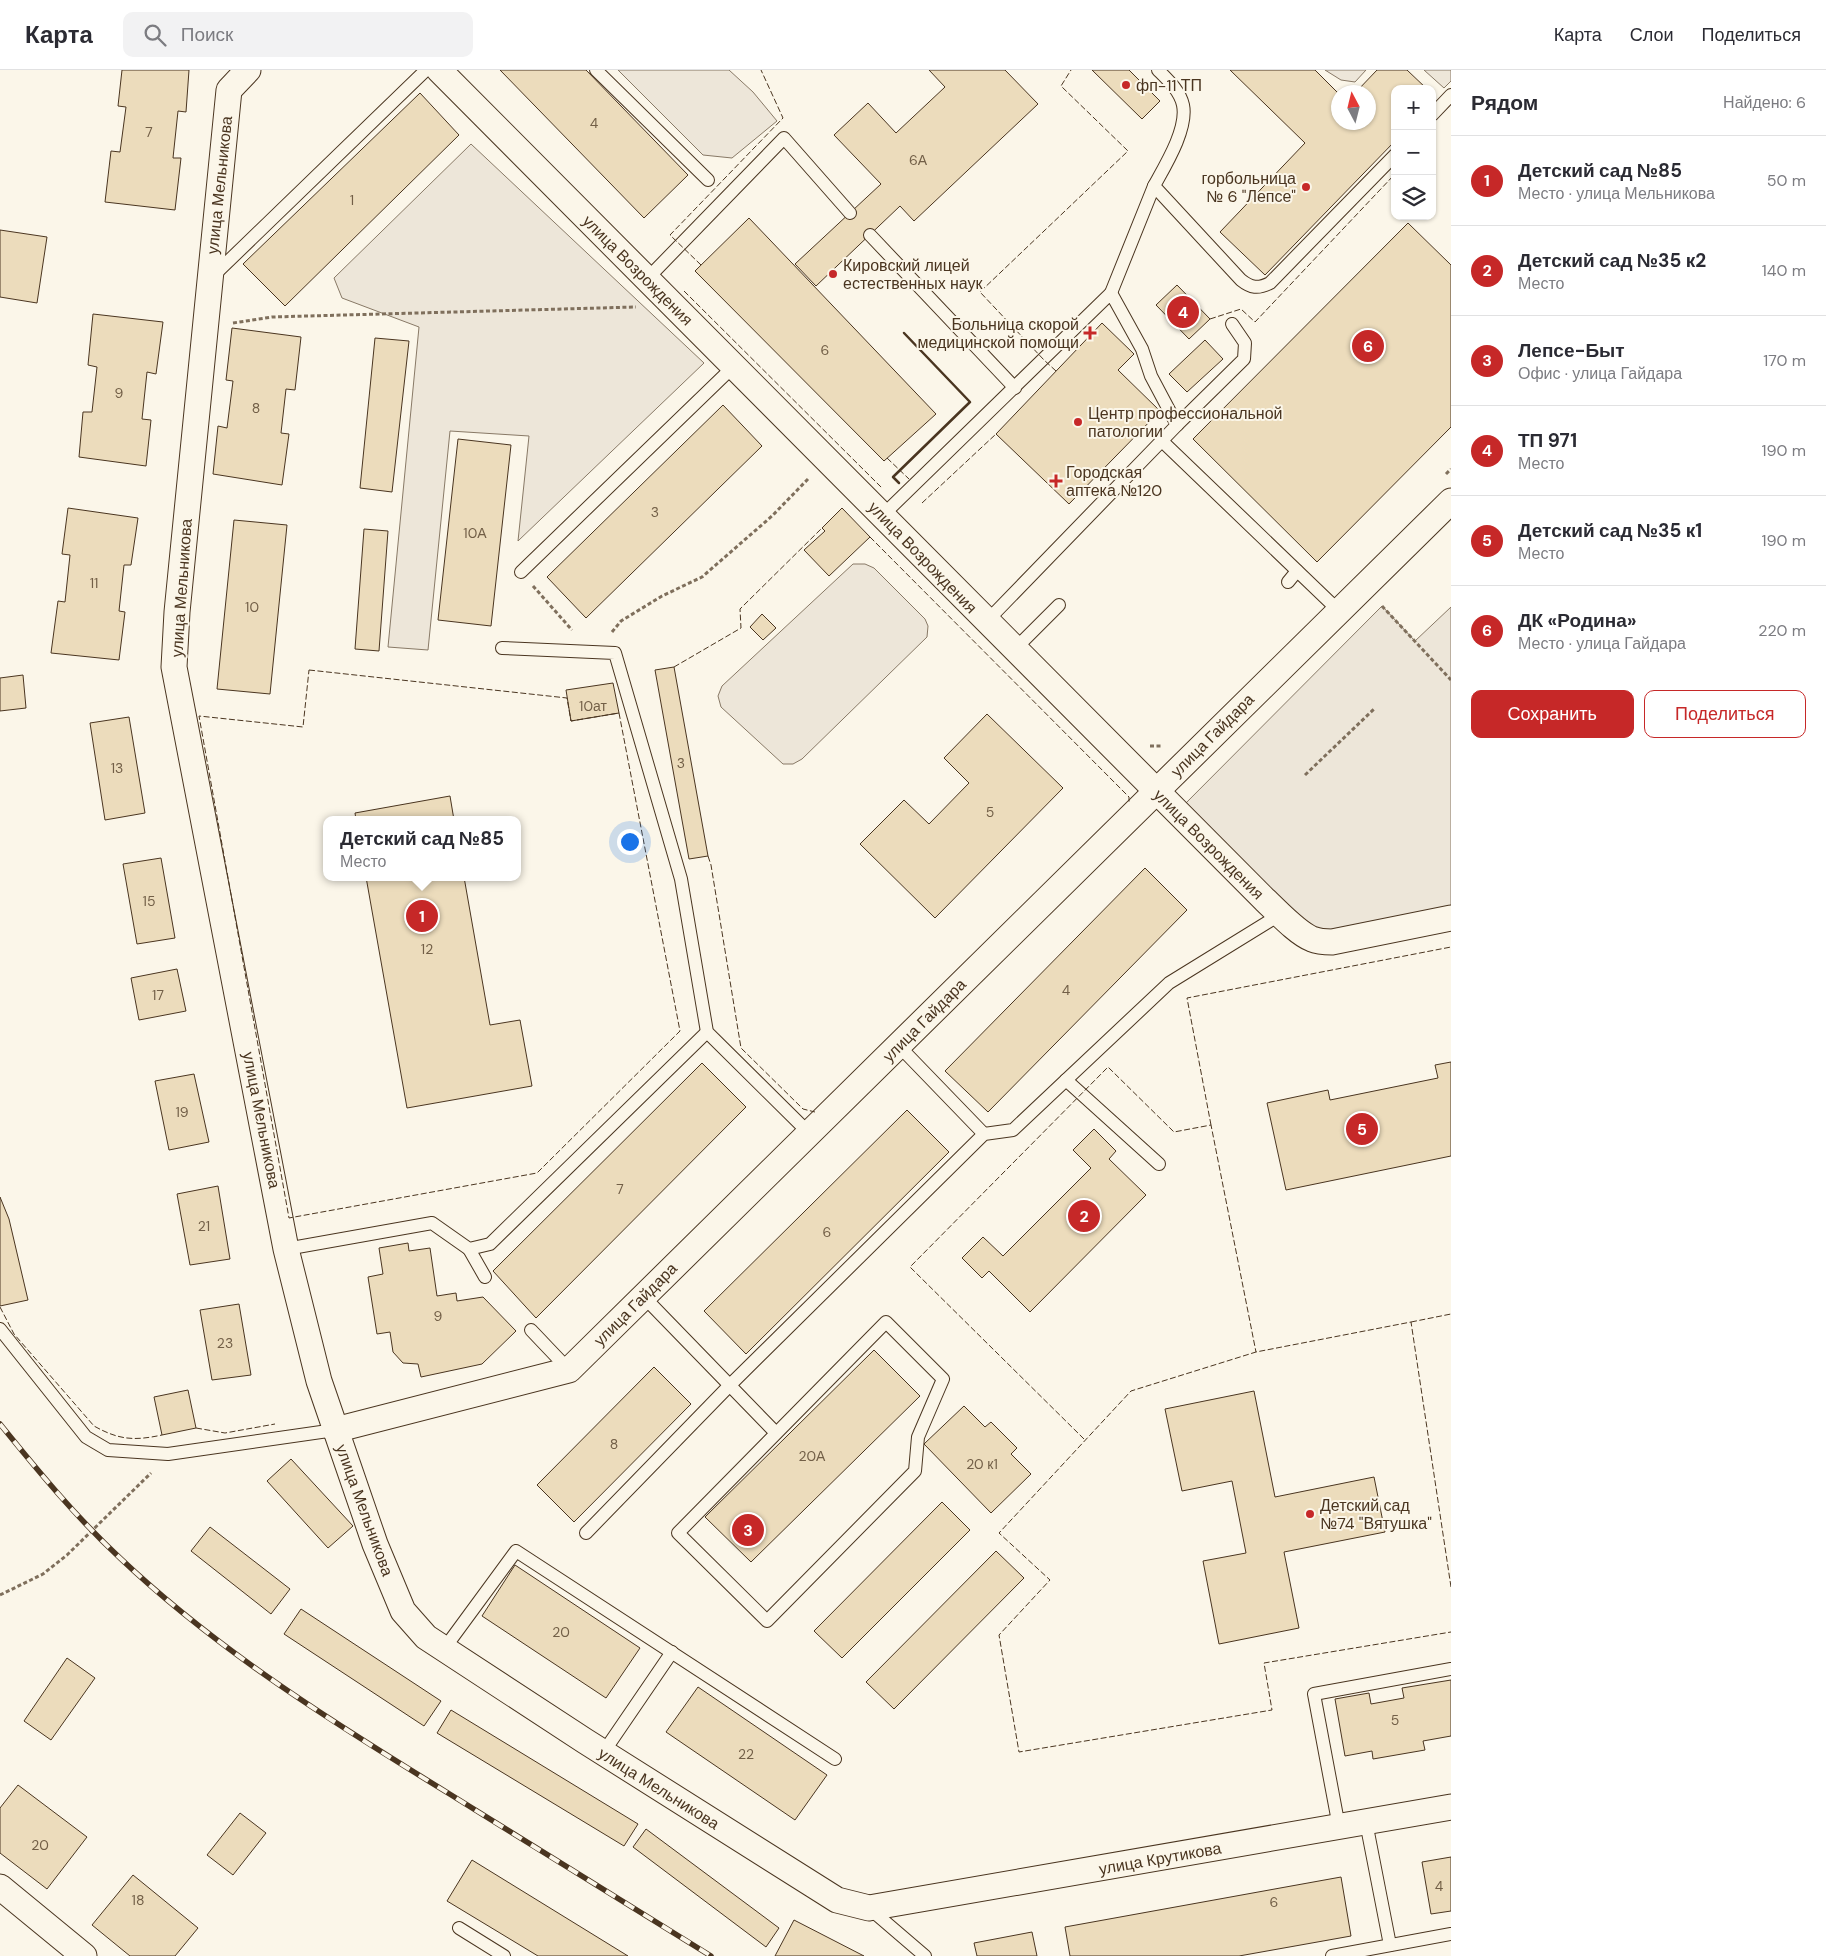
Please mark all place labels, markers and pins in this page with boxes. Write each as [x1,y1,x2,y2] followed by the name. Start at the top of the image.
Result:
[1136,75,1202,96] place label: фп-11 ТП
[1120,79,1132,91] marker: фп-11 ТП
[1202,168,1296,207] place label: горбольница № 6 "Лепсе"
[1300,181,1312,193] marker: горбольница № 6 "Лепсе"
[843,255,983,294] place label: Кировский лицей естественных наук
[827,268,839,280] marker: Кировский лицей естественных наук
[1167,293,1199,331] pin: 4
[917,314,1079,353] place label: Больница скорой медицинской помощи
[1083,326,1097,340] marker: Больница скорой медицинской помощи
[1352,327,1384,365] pin: 6
[1088,403,1283,442] place label: Центр профессиональной патологии
[1072,416,1084,428] marker: Центр профессиональной патологии
[1066,462,1162,501] place label: Городская аптека №120
[1050,475,1062,487] marker: Городская аптека №120
[406,897,438,935] pin: 1
[1346,1110,1378,1148] pin: 5
[1068,1197,1100,1235] pin: 2
[1320,1495,1432,1534] place label: Детский сад №74 "Вятушка"
[1304,1508,1316,1520] marker: Детский сад №74 "Вятушка"
[732,1511,764,1549] pin: 3

